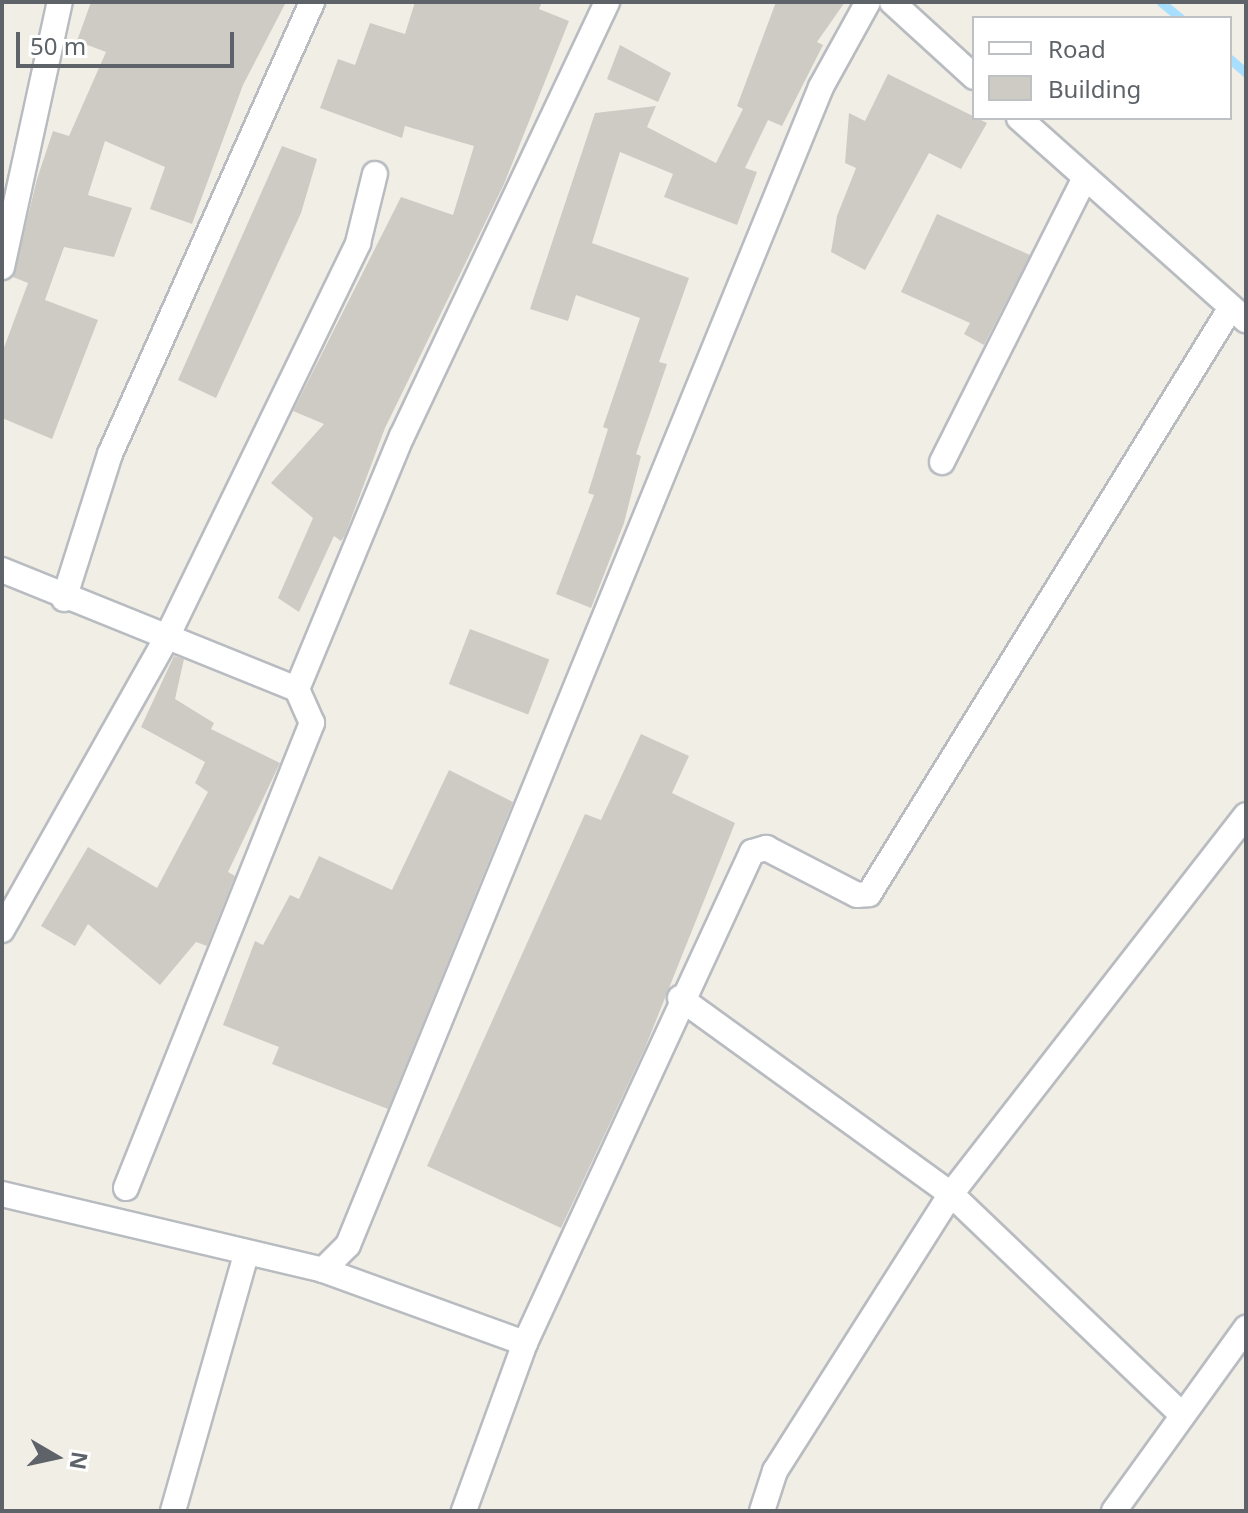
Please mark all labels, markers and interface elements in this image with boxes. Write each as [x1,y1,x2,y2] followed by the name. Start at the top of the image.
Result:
[20,16,238,66] scale bar
[972,16,1232,120] legend
[30,29,86,62] text: 50 m
[1048,32,1106,65] text: Road
[1048,72,1141,105] text: Building
[16,1417,96,1497] north arrow
[63,1450,96,1472] text: N

